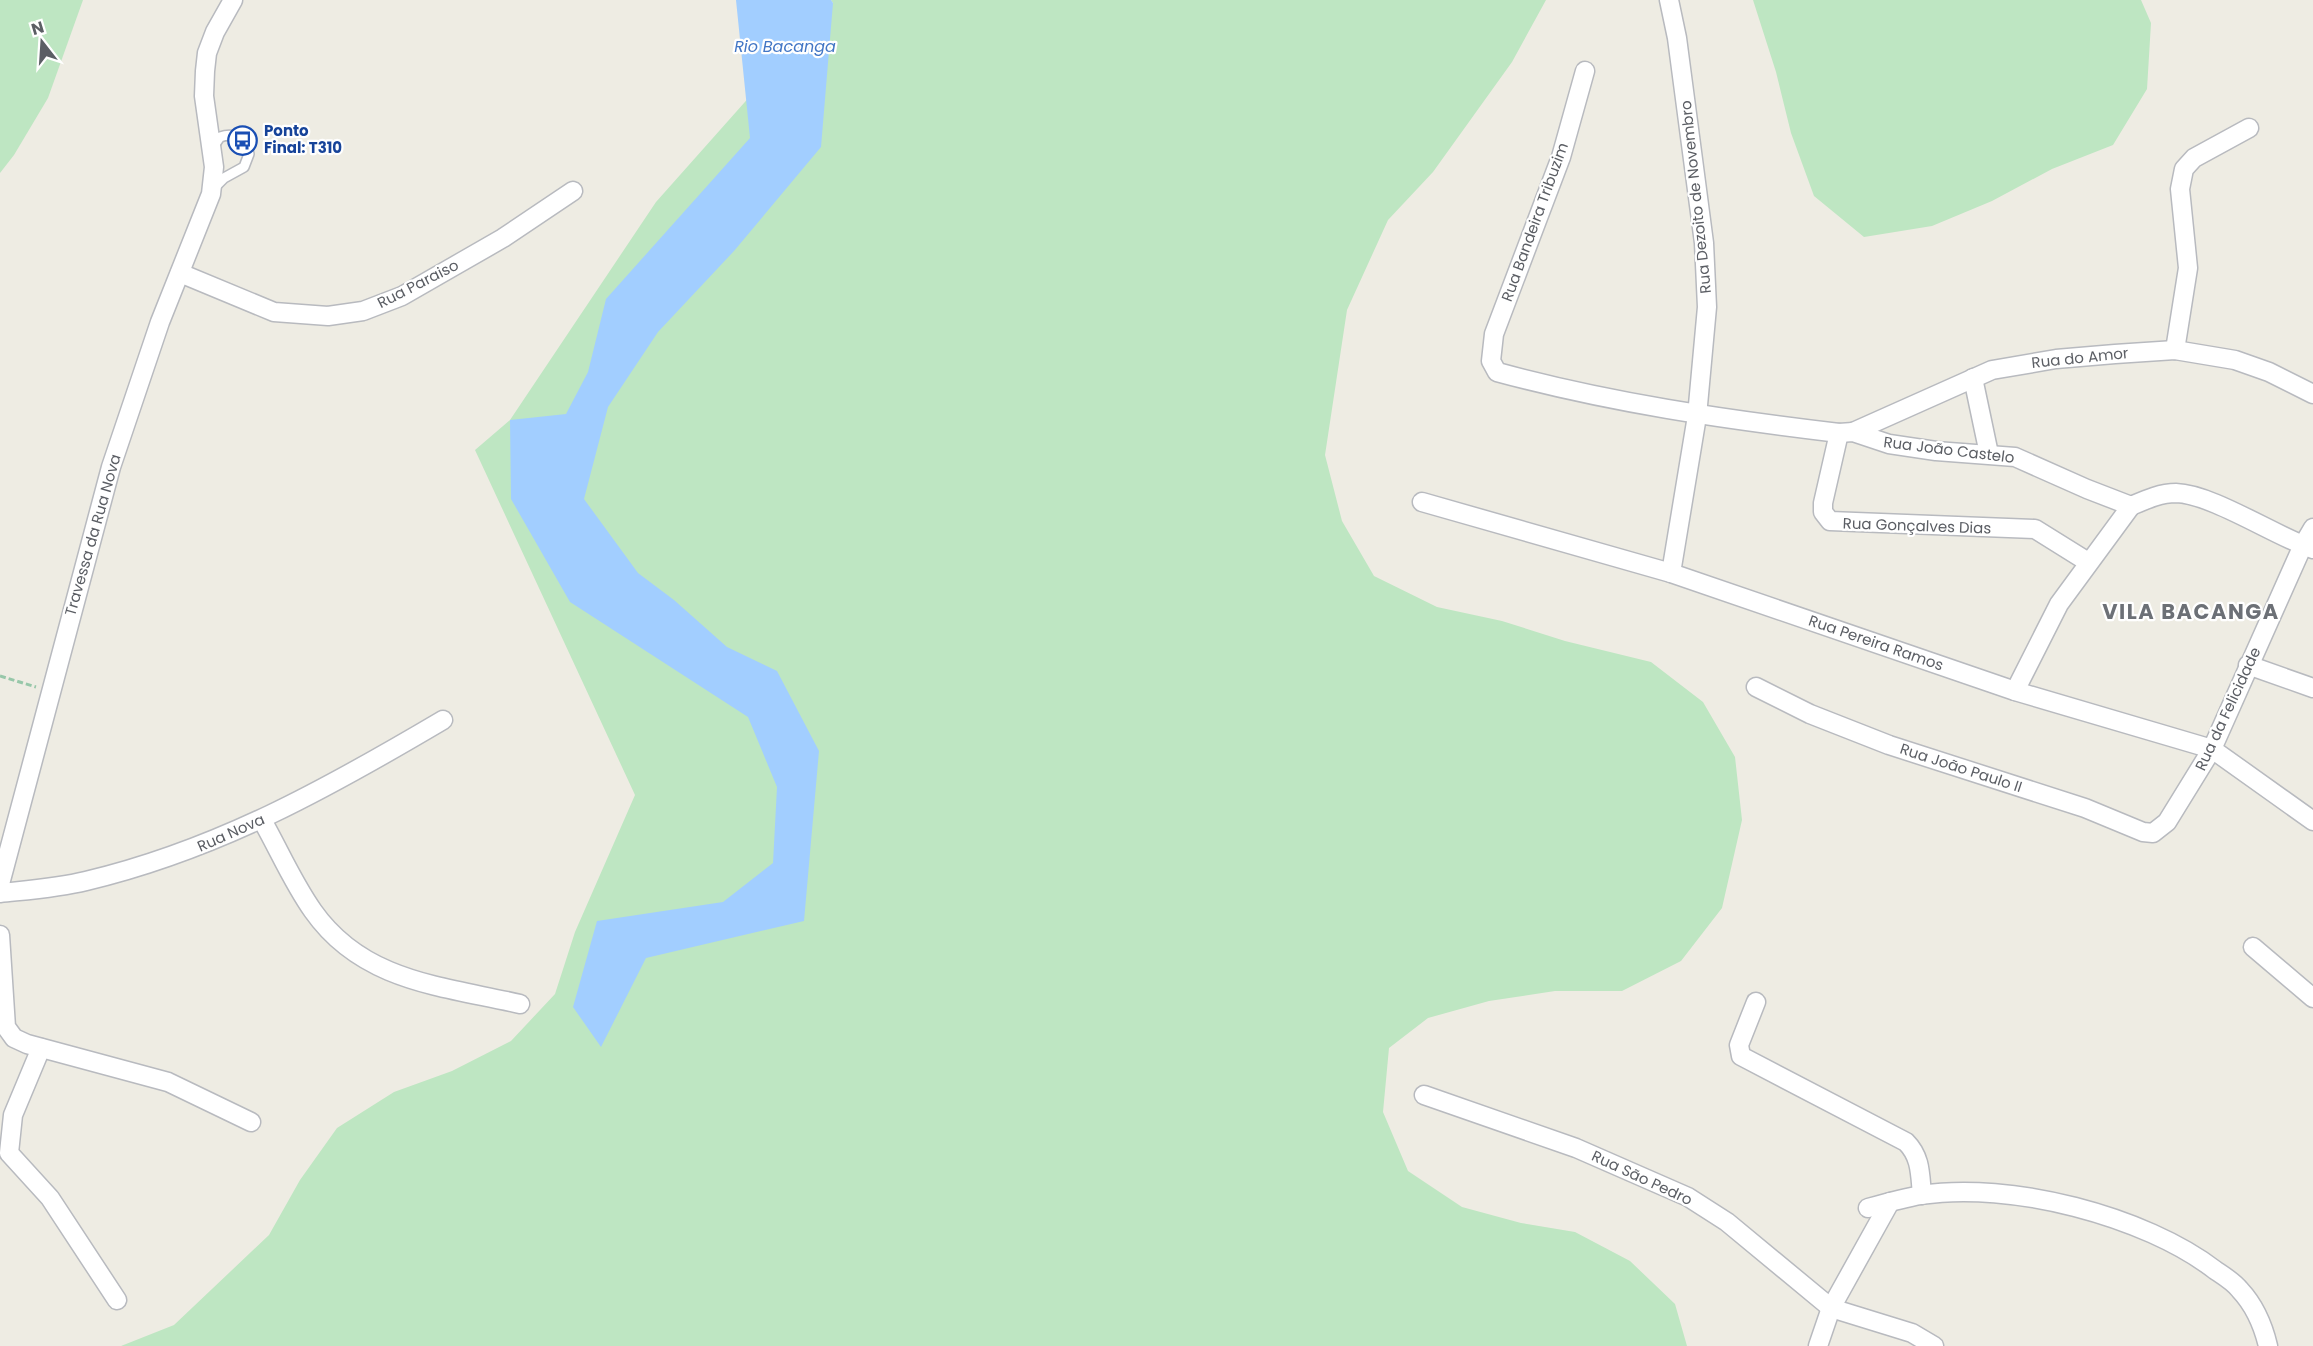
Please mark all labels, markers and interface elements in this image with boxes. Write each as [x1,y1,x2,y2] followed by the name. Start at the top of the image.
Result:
[12,12,72,72] north arrow
[29,15,47,41] text: N
[734,35,836,58] water label: Rio Bacanga
[1675,99,1716,295] street label: Rua Dezoito de Novembro
[264,120,342,158] place label: Ponto Final: T310
[227,124,259,156] bus stop icon: Ponto Final: T310
[1496,139,1573,304] street label: Rua Bandeira Tribuzim
[374,254,462,313] street label: Rua Paraiso
[2030,342,2130,373] street label: Rua do Amor
[1882,431,2016,468] street label: Rua João Castelo
[59,452,126,618] street label: Travessa da Rua Nova
[1842,512,1992,539] street label: Rua Gonçalves Dias
[2102,597,2280,626] district label: VILA BACANGA
[1806,610,1947,676] street label: Rua Pereira Ramos
[2190,644,2265,774] street label: Rua da Felicidade
[1897,738,2025,797] street label: Rua João Paulo II
[194,808,268,857] street label: Rua Nova
[1588,1145,1696,1210] street label: Rua São Pedro

